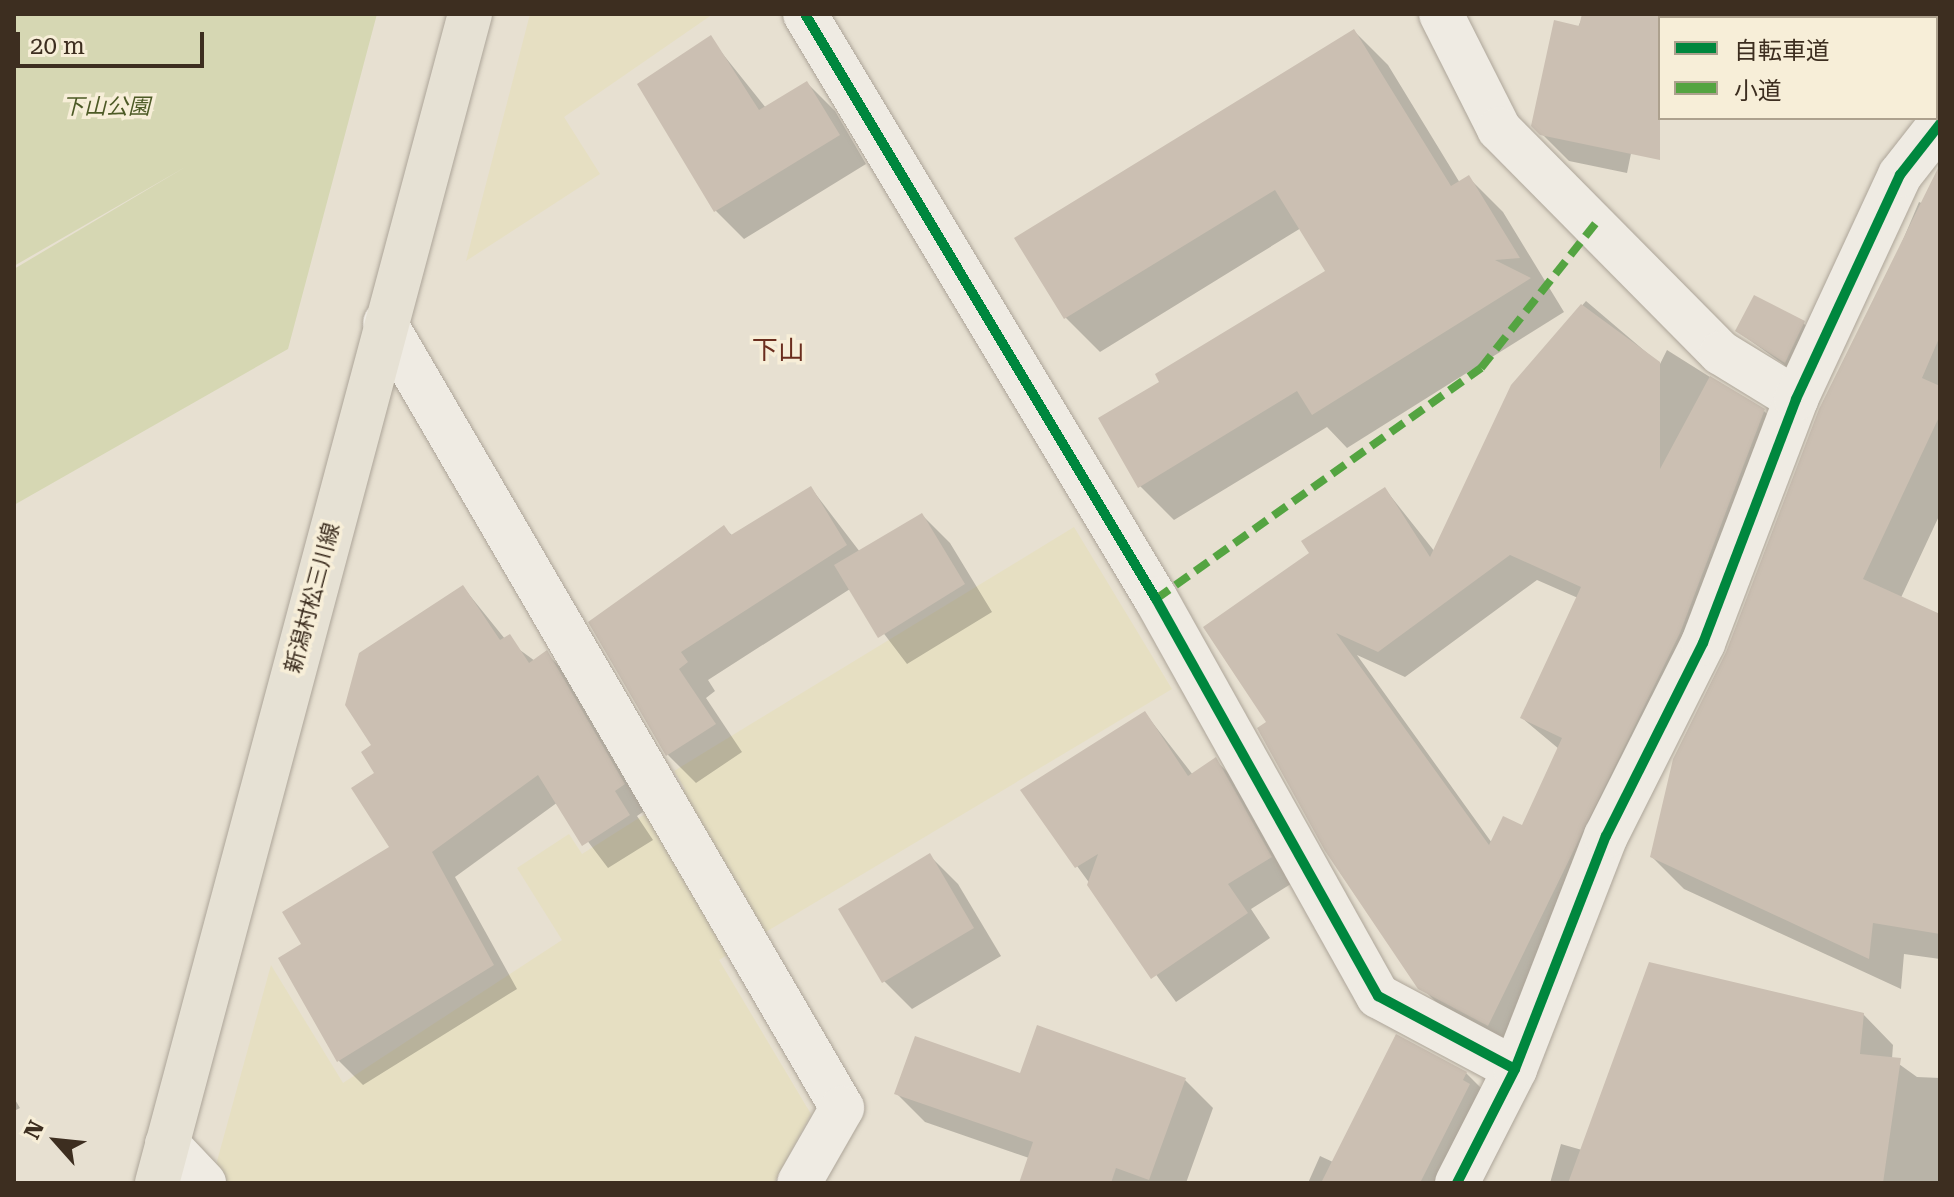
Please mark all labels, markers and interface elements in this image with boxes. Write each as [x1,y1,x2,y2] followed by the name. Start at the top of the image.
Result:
[20,16,208,66] scale bar
[1658,16,1938,120] legend
[30,32,85,60] text: 20 m
[1734,37,1830,65] text: 自転車道
[1734,77,1782,105] text: 小道
[62,94,150,120] park label: 下山公園
[752,335,804,367] district label: 下山
[279,520,345,676] street label: 新潟村松三川線
[16,1101,96,1181] north arrow
[19,1117,49,1143] text: N

